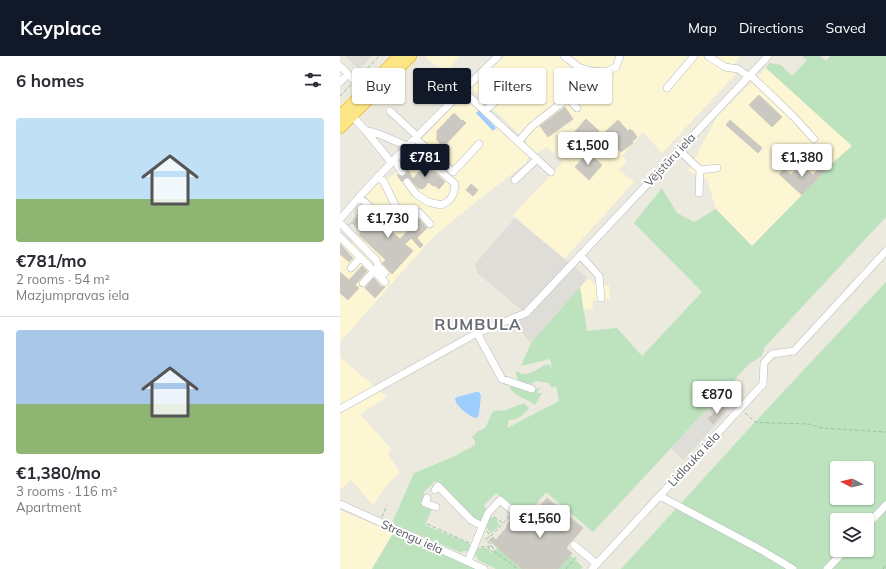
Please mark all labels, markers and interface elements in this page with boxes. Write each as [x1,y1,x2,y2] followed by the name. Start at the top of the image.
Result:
[20,16,101,40] text: Keyplace
[688,19,717,37] text: Map
[739,19,804,37] text: Directions
[826,19,866,37] text: Saved
[352,68,405,104] chip: Buy
[413,68,471,104] chip: Rent
[479,68,546,104] chip: Filters
[554,68,612,104] chip: New
[302,69,324,91] icon: filters
[16,70,84,91] text: 6 homes
[641,130,698,190] street label: Vējstūru iela
[555,132,621,166] pin: €1,500
[567,137,609,153] text: €1,500
[134,144,206,216] icon: home
[401,144,449,178] pin: €781
[769,144,835,178] pin: €1,380
[409,149,441,165] text: €781
[781,149,823,165] text: €1,380
[355,205,421,239] pin: €1,730
[367,210,409,226] text: €1,730
[16,250,87,271] text: €781/mo
[16,271,110,287] text: 2 rooms · 54 m²
[16,287,129,303] text: Mazjumpravas iela
[434,314,522,334] district label: RUMBULA
[134,356,206,428] icon: home
[693,381,741,415] pin: €870
[701,386,733,402] text: €870
[664,428,723,489] street label: Lidlauka iela
[830,461,874,505] north arrow
[830,461,874,557] map controls
[16,462,101,483] text: €1,380/mo
[16,483,117,499] text: 3 rooms · 116 m²
[16,499,81,515] text: Apartment
[507,505,573,539] pin: €1,560
[519,510,561,526] text: €1,560
[830,513,874,557] button: layers
[379,516,446,557] street label: Strengu iela

